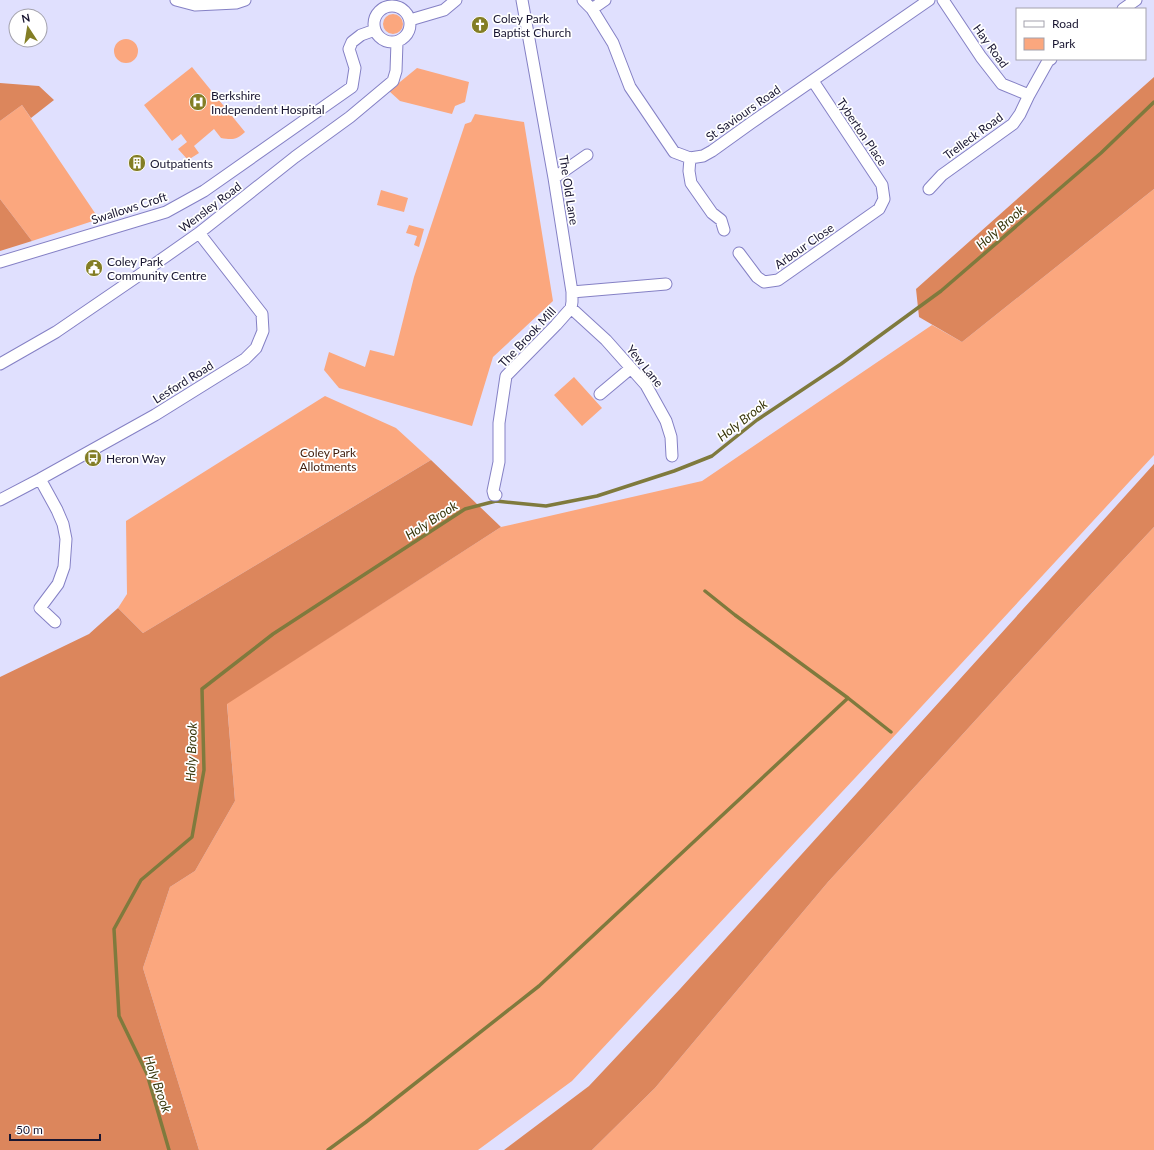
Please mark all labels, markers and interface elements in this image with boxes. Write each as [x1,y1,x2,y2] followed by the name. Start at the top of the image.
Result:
[8,8,48,48] north arrow
[1016,8,1146,60] legend
[20,10,31,25] text: N
[493,11,571,40] place label: Coley Park Baptist Church
[470,15,490,35] church icon: Coley Park Baptist Church
[1052,16,1079,31] text: Road
[970,21,1012,71] street label: Hay Road
[1052,36,1076,51] text: Park
[703,82,783,144] street label: St Saviours Road
[211,88,325,117] place label: Berkshire Independent Hospital
[188,92,208,112] hospital icon: Berkshire Independent Hospital
[834,95,890,169] street label: Tyberton Place
[940,109,1006,163] street label: Trelleck Road
[127,153,147,173] building icon: Outpatients
[556,154,582,226] street label: The Old Lane
[150,156,213,171] place label: Outpatients
[176,179,244,235] street label: Wensley Road
[89,188,169,227] street label: Swallows Croft
[972,201,1028,252] water label: Holy Brook
[771,220,837,272] street label: Arbour Close
[107,254,207,283] place label: Coley Park Community Centre
[84,258,104,278] public building icon: Coley Park Community Centre
[495,304,559,370] street label: The Brook Mill
[623,342,667,390] street label: Yew Lane
[150,357,216,407] street label: Lesford Road
[714,395,771,445] water label: Holy Brook
[299,445,357,474] park label: Coley Park Allotments
[83,448,103,468] bus stop icon: Heron Way
[106,451,166,466] place label: Heron Way
[402,497,461,543] water label: Holy Brook
[182,721,200,782] water label: Holy Brook
[141,1053,175,1115] water label: Holy Brook
[10,1116,100,1142] scale bar
[16,1122,43,1137] text: 50 m

